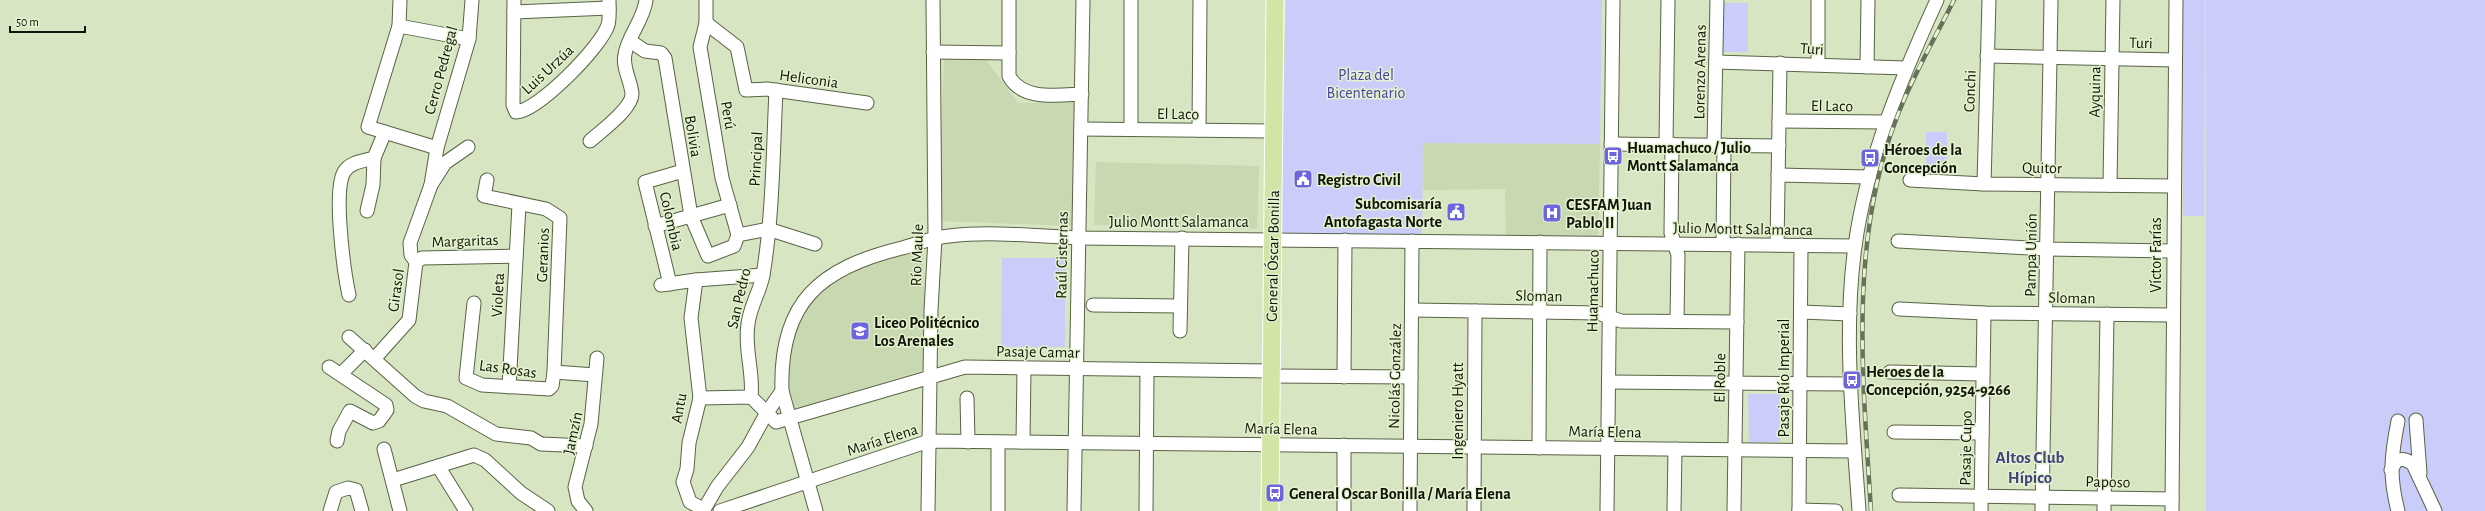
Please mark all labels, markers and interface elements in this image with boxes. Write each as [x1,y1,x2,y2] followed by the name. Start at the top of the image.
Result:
[10,8,85,34] scale bar
[16,16,39,28] text: 50 m
[421,24,460,116] street label: Cerro Pedregal
[1691,24,1709,120] street label: Lorenzo Arenas
[2129,35,2153,51] street label: Turi
[1800,40,1824,58] street label: Turi
[519,42,577,97] street label: Luis Urzúa
[2087,66,2104,118] street label: Ayquina
[778,67,839,91] street label: Heliconia
[1327,67,1406,101] park label: Plaza del Bicentenario
[1961,70,1979,112] street label: Conchi
[1811,98,1853,114] street label: El Laco
[718,100,738,131] street label: Perú
[1157,106,1199,122] street label: El Laco
[682,114,704,158] street label: Bolivia
[747,131,765,187] street label: Principal
[1627,140,1751,174] place label: Huamachuco / Julio Montt Salamanca
[1884,142,1963,176] place label: Héroes de la Concepción
[1602,145,1624,167] bus stop icon: Huamachuco / Julio Montt Salamanca
[1859,147,1881,169] bus stop icon: Héroes de la Concepción
[2022,160,2063,177] street label: Quitor
[1292,168,1314,190] public building icon: Registro Civil
[1317,172,1401,188] place label: Registro Civil
[657,190,686,252] street label: Colombia
[1262,190,1282,322] street label: General Óscar Bonilla
[1324,196,1442,230] place label: Subcomisaría Antofagasta Norte
[1566,197,1652,231] place label: CESFAM Juan Pablo II
[1445,201,1467,223] public building icon: Subcomisaría Antofagasta Norte
[1541,202,1563,224] hospital icon: CESFAM Juan Pablo II
[1053,211,1071,299] street label: Raúl Cisternas
[2022,213,2040,297] street label: Pampa Unión
[1109,214,1249,230] street label: Julio Montt Salamanca
[2148,217,2164,293] street label: Víctor Farías
[1673,220,1813,238] street label: Julio Montt Salamanca
[908,223,926,287] street label: Río Maule
[534,227,552,283] street label: Geranios
[431,232,499,250] street label: Margaritas
[1584,249,1602,333] street label: Huamachuco
[724,266,754,330] street label: San Pedro
[385,267,407,313] street label: Girasol
[489,272,507,318] street label: Violeta
[1515,288,1563,304] street label: Sloman
[2048,290,2096,306] street label: Sloman
[874,315,980,349] place label: Liceo Politécnico Los Arenales
[1776,319,1793,437] street label: Pasaje Río Imperial
[849,320,871,342] school or university icon: Liceo Politécnico Los Arenales
[1386,323,1404,429] street label: Nicolás González
[996,343,1081,362] street label: Pasaje Camar
[1712,353,1728,403] street label: El Roble
[478,357,538,381] street label: Las Rosas
[1450,362,1467,460] street label: Ingeniero Hyatt
[1866,364,2011,398] place label: Heroes de la Concepción, 9254-9266
[1841,369,1863,391] bus stop icon: Heroes de la Concepción, 9254-9266
[668,392,690,425] street label: Antu
[561,410,585,456] street label: Jamzín
[1957,410,1976,486] street label: Pasaje Cupo
[1244,420,1318,438] street label: María Elena
[845,421,920,459] street label: María Elena
[1568,423,1642,441] street label: María Elena
[1995,449,2065,486] district label: Altos Club Hípico
[2085,474,2131,490] street label: Paposo
[1264,482,1286,504] bus stop icon: General Oscar Bonilla / María Elena
[1289,486,1511,502] place label: General Oscar Bonilla / María Elena

